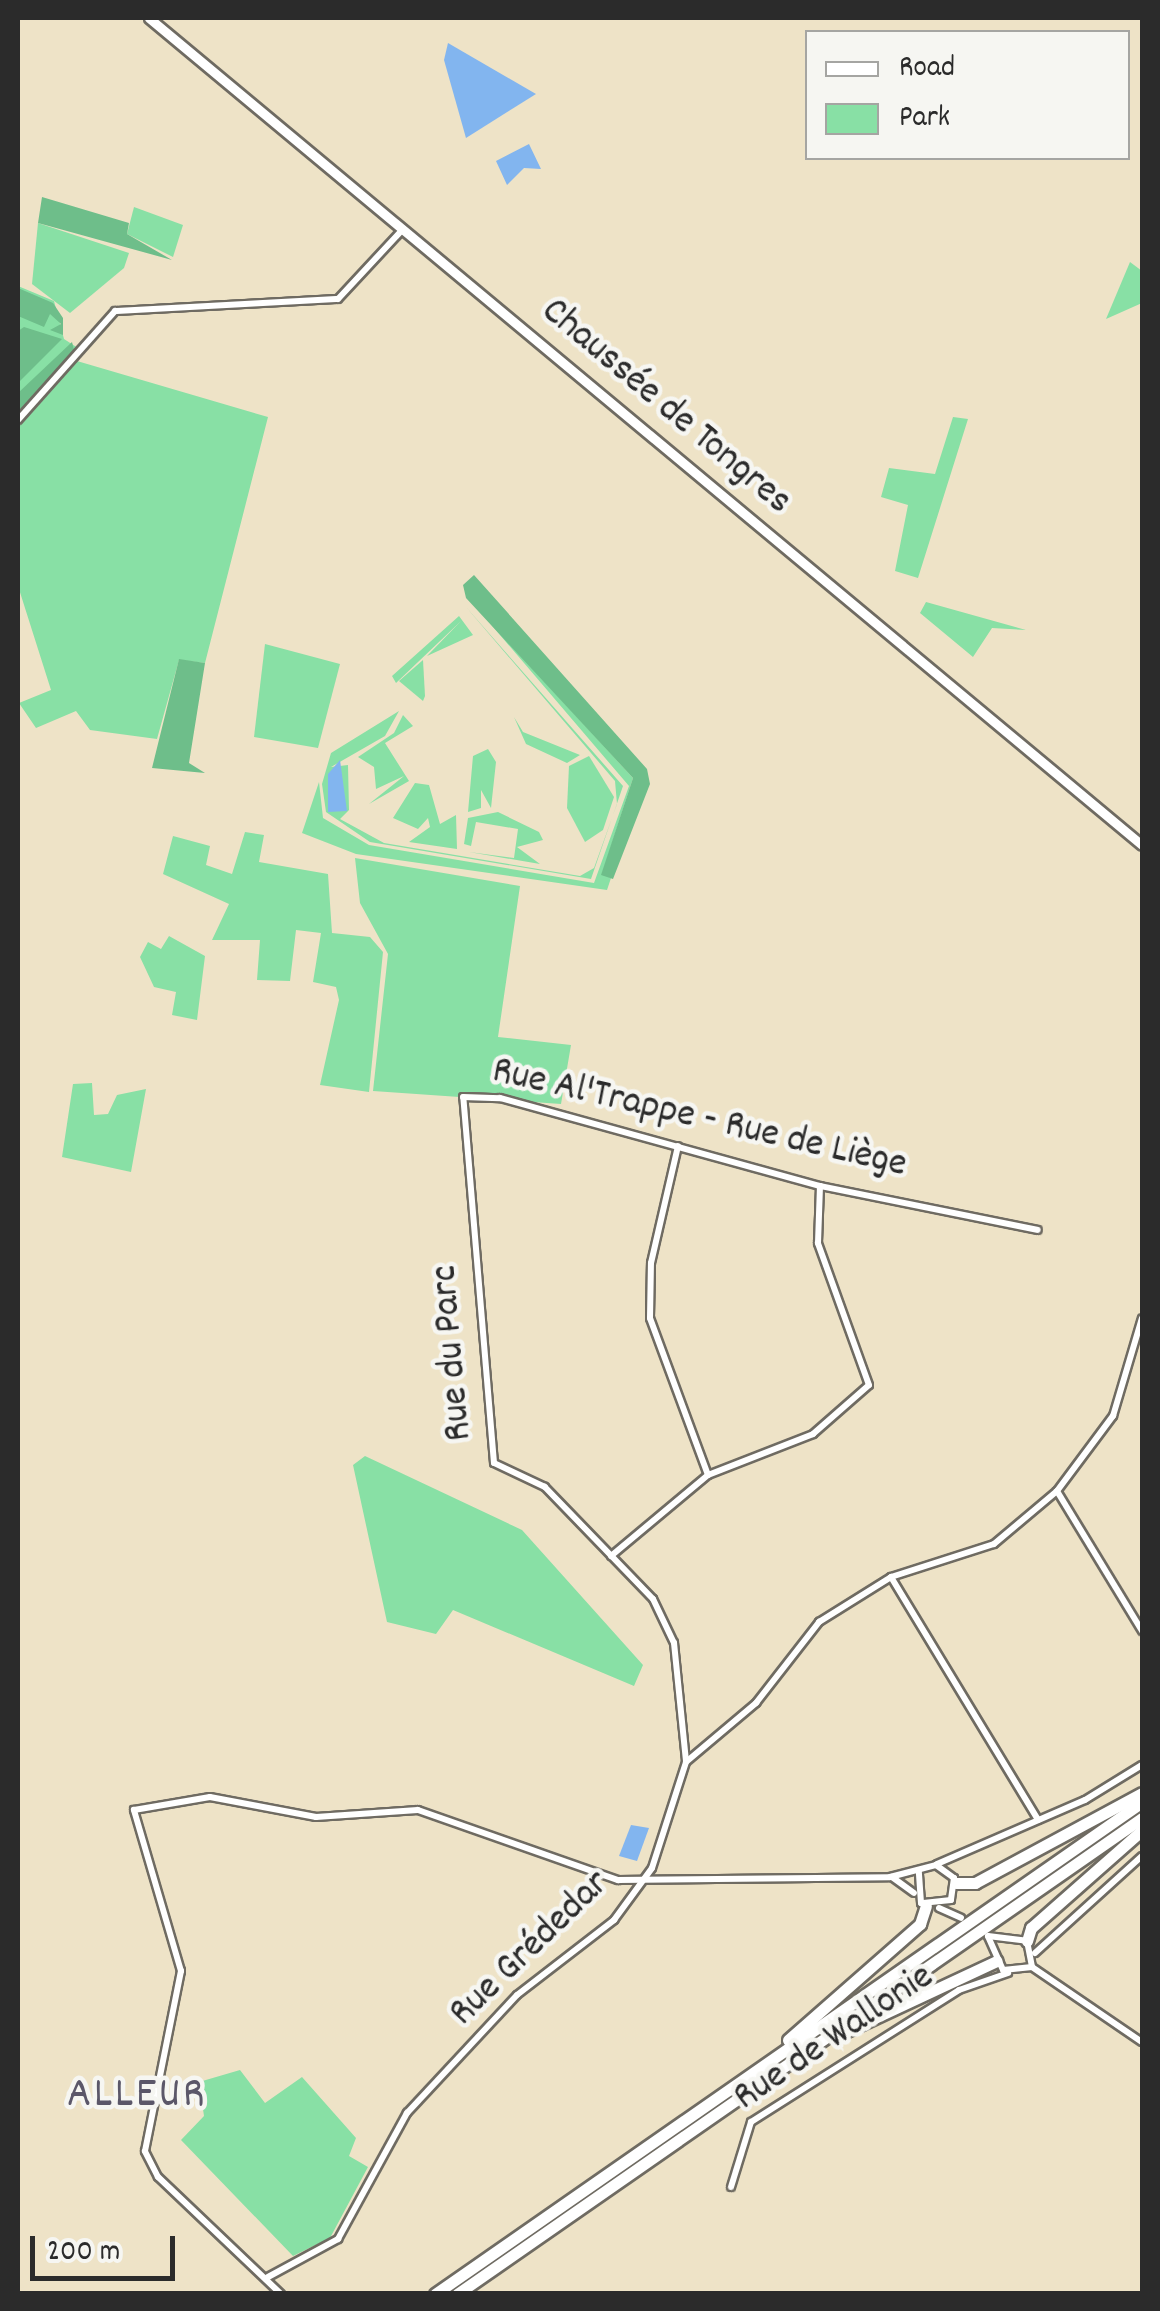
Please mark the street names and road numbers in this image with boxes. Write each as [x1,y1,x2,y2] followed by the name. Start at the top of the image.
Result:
[530,289,800,527] street label: Chaussée de Tongres
[487,1049,911,1191] street label: Rue Al'Trappe - Rue de Liège
[422,1263,486,1443] street label: Rue du Parc
[441,1862,621,2038] street label: Rue Grédedar
[726,1955,944,2123] street label: Rue de Wallonie

